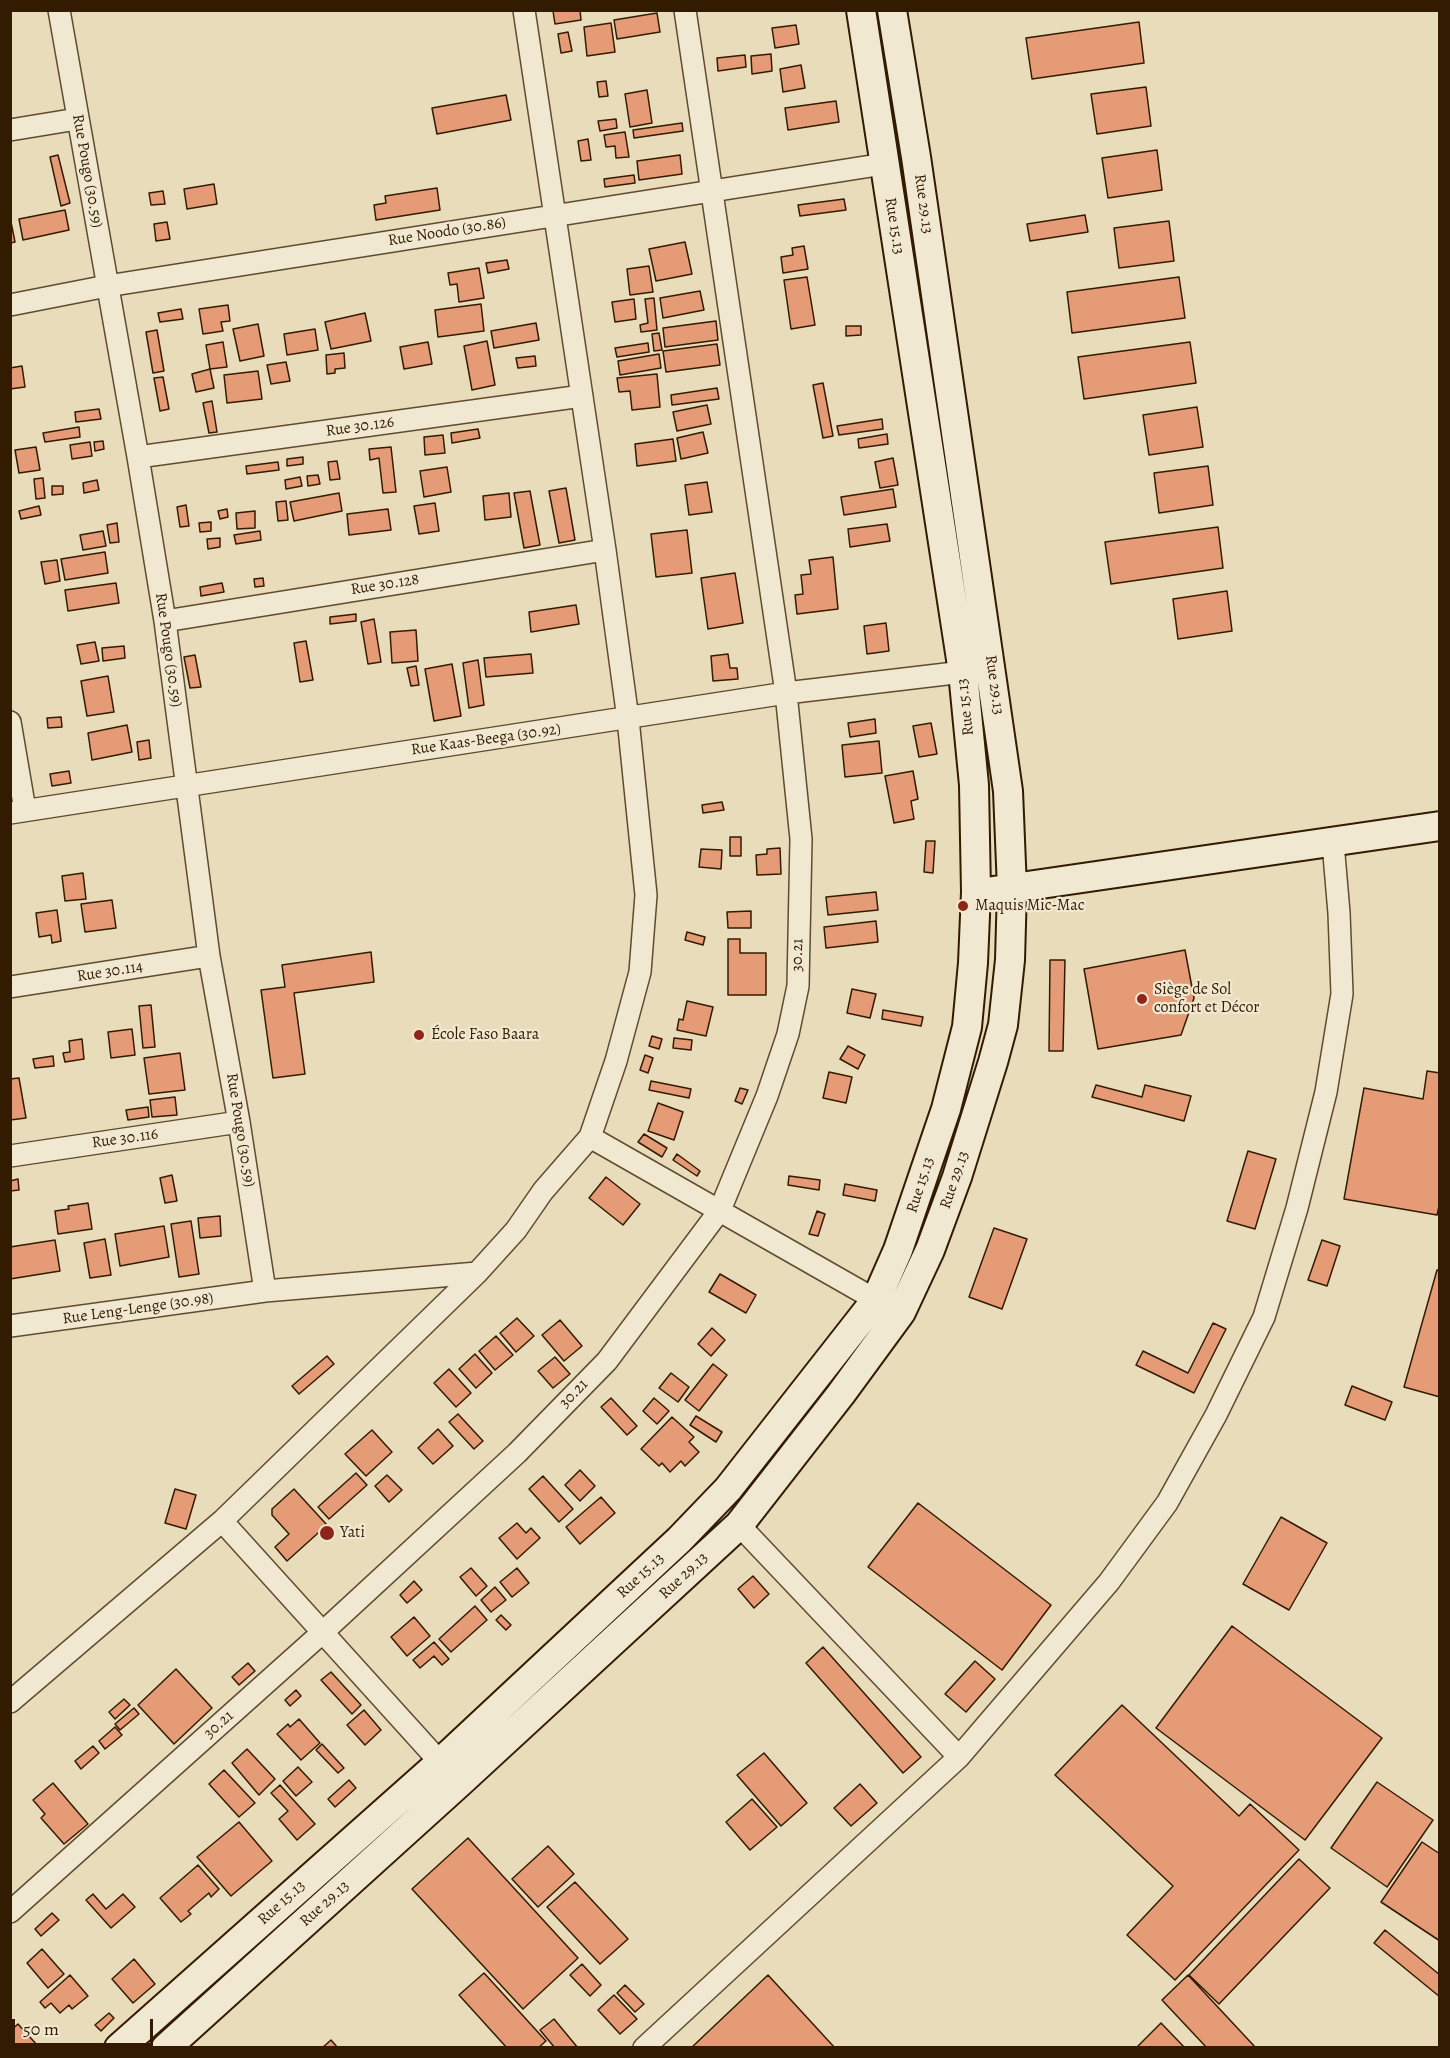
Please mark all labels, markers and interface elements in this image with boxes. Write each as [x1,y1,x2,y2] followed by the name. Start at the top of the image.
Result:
[68,113,106,229] street label: Rue Pougo (30.59)
[909,173,937,235] street label: Rue 29.13
[880,196,908,256] street label: Rue 15.13
[387,213,507,251] street label: Rue Noodo (30.86)
[325,413,395,441] street label: Rue 30.126
[349,570,421,600] street label: Rue 30.128
[150,592,186,708] street label: Rue Pougo (30.59)
[980,654,1008,716] street label: Rue 29.13
[953,677,979,737] street label: Rue 15.13
[410,720,562,760] street label: Rue Kaas-Beega (30.92)
[975,896,1084,916] place label: Maquis Mic-Mac
[956,899,970,913] marker: Maquis Mic-Mac
[788,938,808,972] street label: 30.21
[76,957,144,987] street label: Rue 30.114
[1154,980,1259,1018] place label: Siège de Sol confort et Décor
[1135,992,1149,1006] marker: Siège de Sol confort et Décor
[431,1025,539,1045] place label: École Faso Baara
[412,1028,426,1042] marker: École Faso Baara
[222,1072,258,1188] street label: Rue Pougo (30.59)
[91,1125,159,1153] street label: Rue 30.116
[936,1148,974,1212] street label: Rue 29.13
[903,1155,939,1215] street label: Rue 15.13
[61,1289,215,1329] street label: Rue Leng-Lenge (30.98)
[556,1375,592,1413] street label: 30.21
[340,1523,365,1543] place label: Yati
[318,1524,336,1542] marker: Yati
[655,1548,713,1604] street label: Rue 29.13
[613,1549,669,1603] street label: Rue 15.13
[200,1707,238,1743] street label: 30.21
[254,1877,310,1929] street label: Rue 15.13
[296,1877,354,1931] street label: Rue 29.13
[15,2007,156,2045] scale bar
[23,2017,59,2041] text: 50 m

